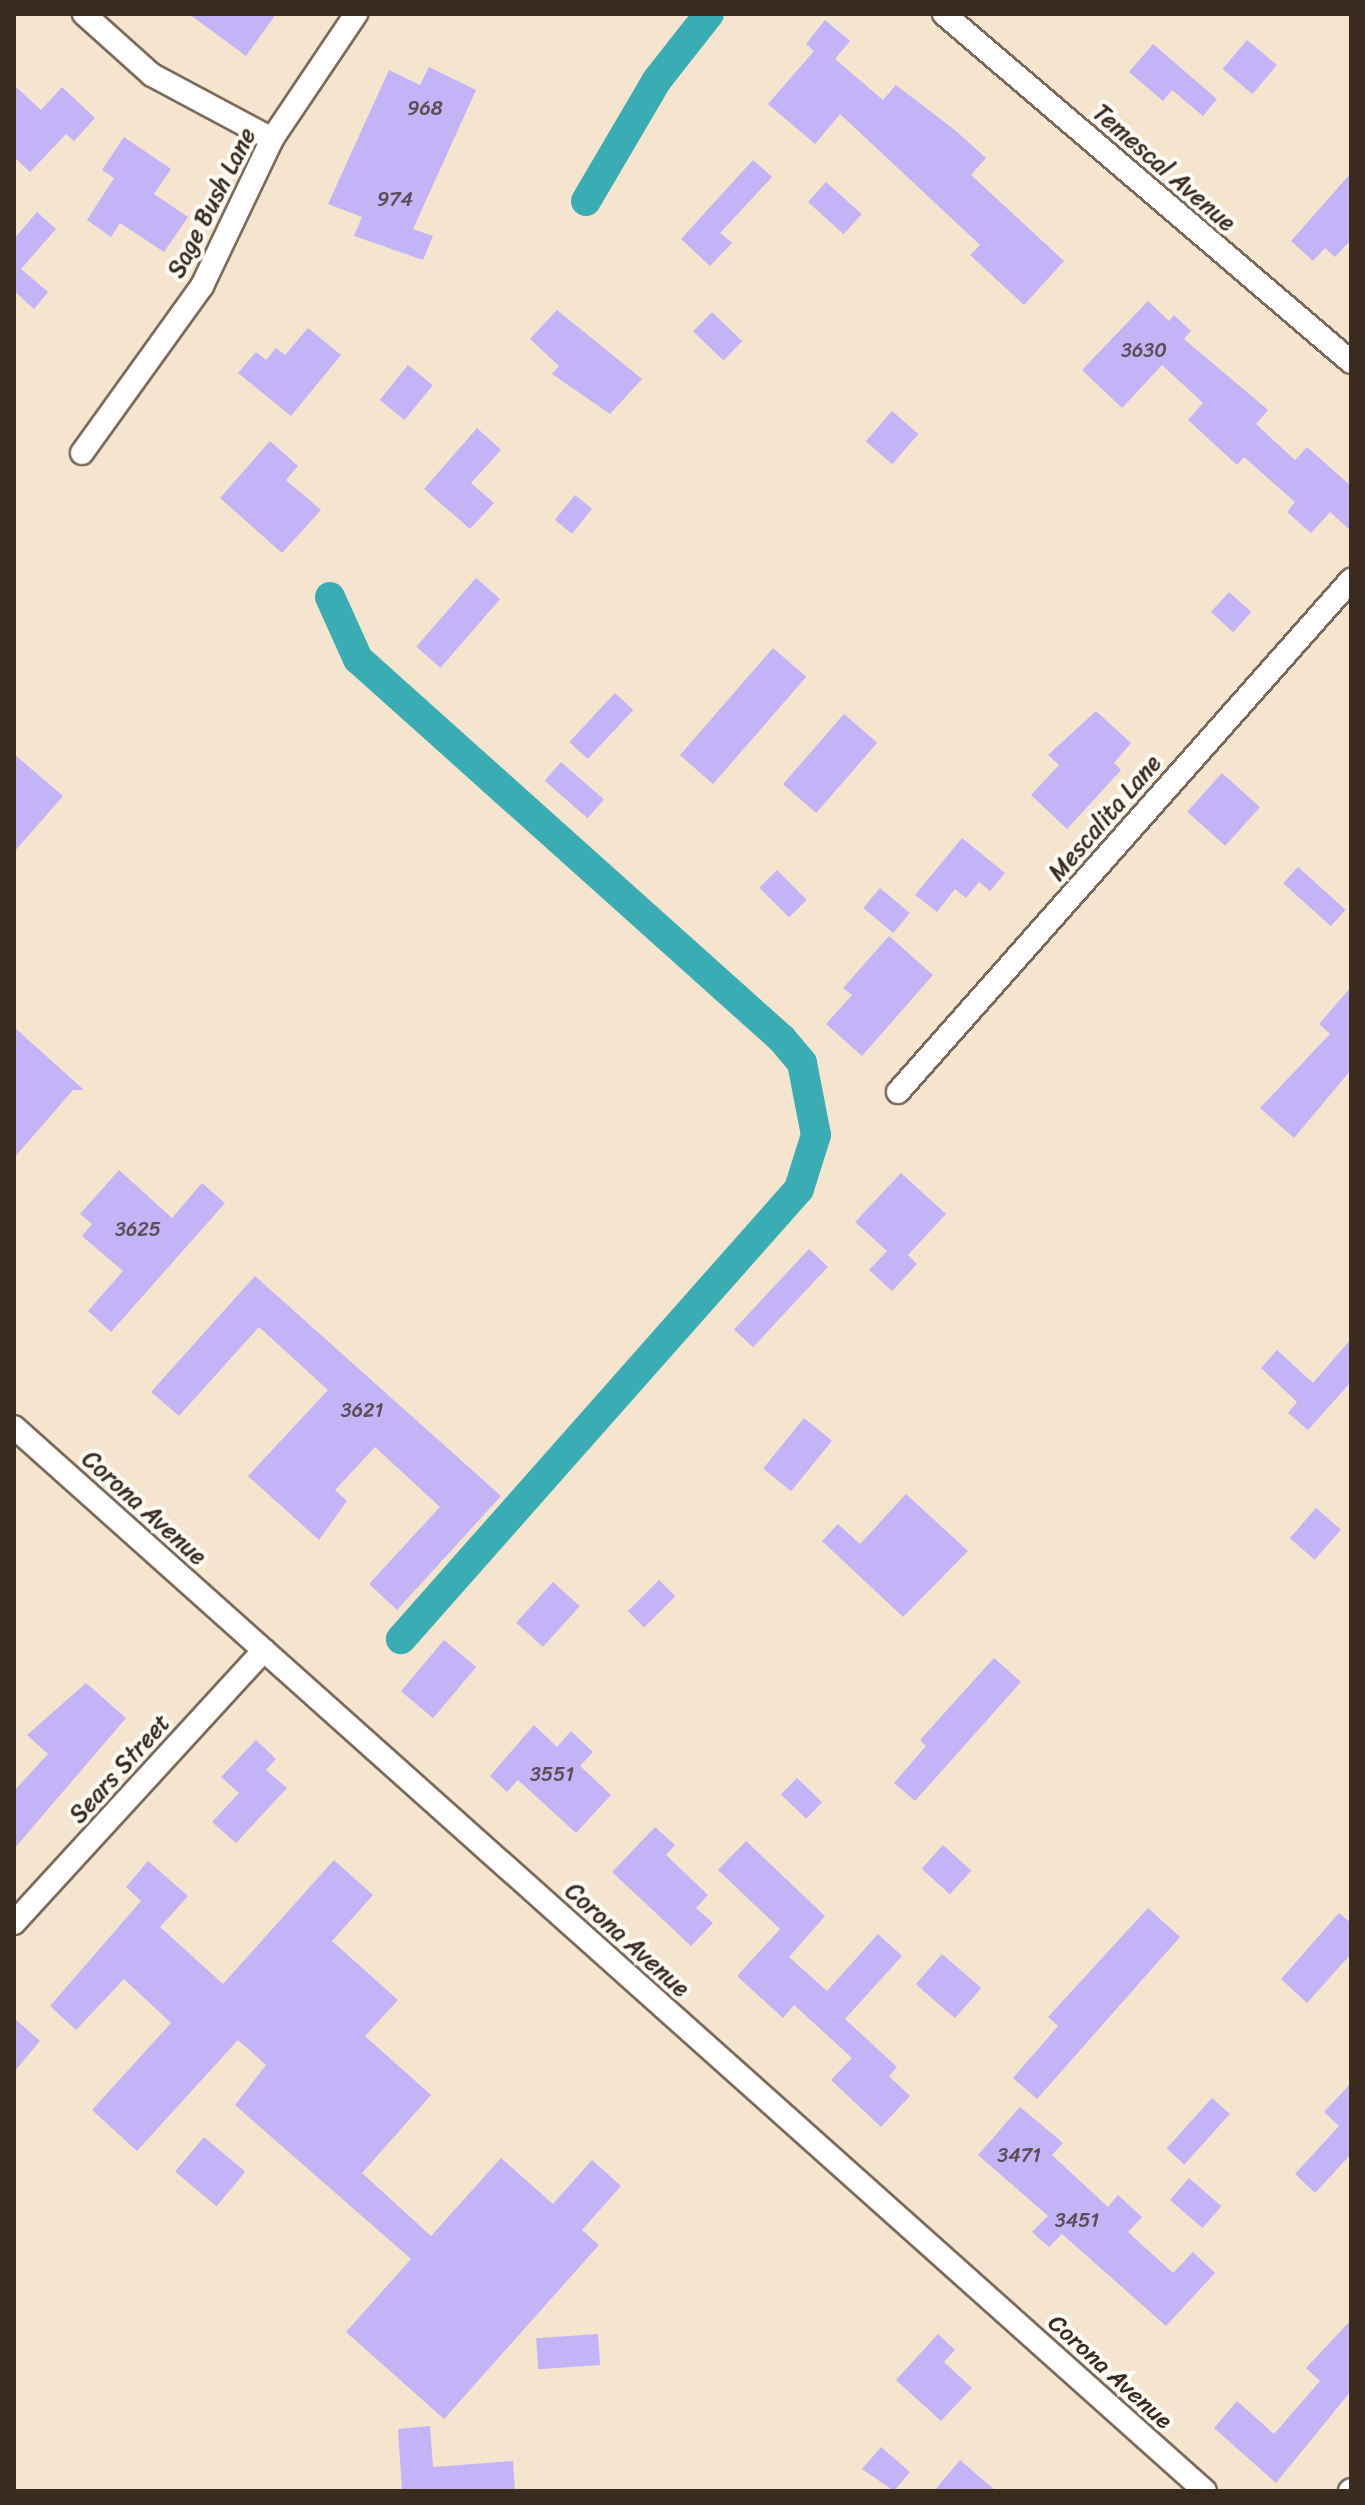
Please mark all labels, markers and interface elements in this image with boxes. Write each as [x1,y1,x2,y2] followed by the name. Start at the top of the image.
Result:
[407,96,443,120] house number: 968
[1087,98,1241,238] street label: Temescal Avenue
[162,123,262,283] street label: Sage Bush Lane
[377,187,413,211] house number: 974
[1121,338,1167,362] house number: 3630
[1042,749,1168,887] street label: Mescalita Lane
[115,1217,161,1241] house number: 3625
[341,1398,383,1422] house number: 3621
[76,1445,212,1571] street label: Corona Avenue
[64,1709,176,1829] street label: Sears Street
[530,1762,574,1786] house number: 3551
[559,1877,695,2003] street label: Corona Avenue
[997,2143,1041,2167] house number: 3471
[1055,2208,1099,2232] house number: 3451
[1042,2309,1178,2435] street label: Corona Avenue

